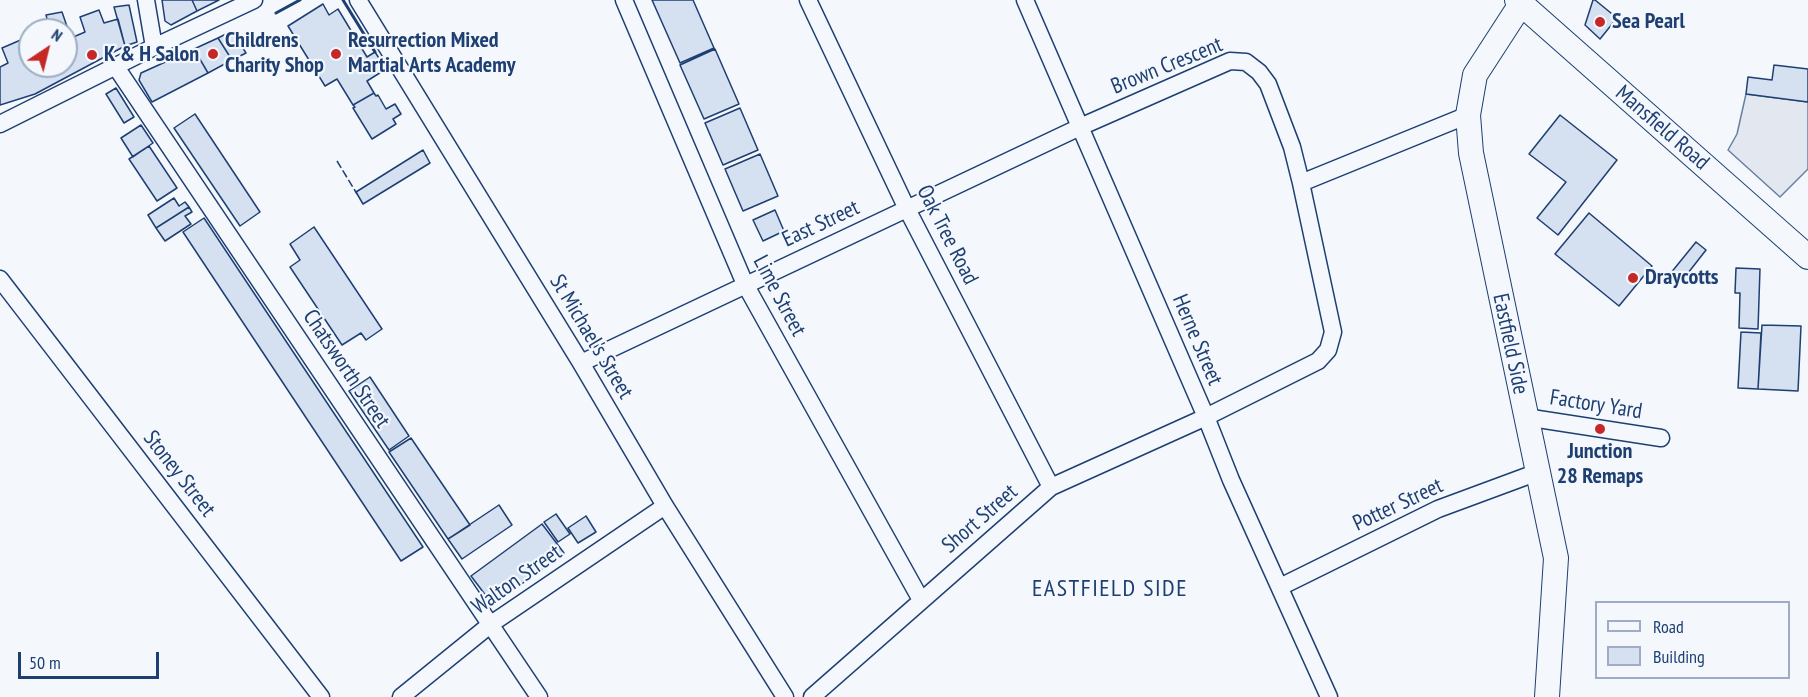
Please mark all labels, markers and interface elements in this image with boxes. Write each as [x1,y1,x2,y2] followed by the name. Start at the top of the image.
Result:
[1612,9,1685,35] place label: Sea Pearl
[1593,15,1607,29] marker: Sea Pearl
[18,18,78,78] north arrow
[48,24,66,46] text: N
[225,28,324,80] place label: Childrens Charity Shop
[348,28,516,80] place label: Resurrection Mixed Martial Arts Academy
[1108,32,1226,100] street label: Brown Crescent
[104,42,199,68] place label: K & H Salon
[206,47,220,61] marker: Childrens Charity Shop
[329,47,343,61] marker: Resurrection Mixed Martial Arts Academy
[85,48,99,62] marker: K & H Salon
[1610,80,1714,176] street label: Mansfield Road
[911,181,983,289] street label: Oak Tree Road
[778,195,864,253] street label: East Street
[747,251,811,341] street label: Lime Street
[1645,265,1719,291] place label: Draycotts
[544,270,638,404] street label: St Michael's Street
[1626,271,1640,285] marker: Draycotts
[1166,291,1228,389] street label: Herne Street
[1486,291,1534,397] street label: Eastfield Side
[297,305,395,433] street label: Chatsworth Street
[1548,385,1644,425] street label: Factory Yard
[1593,422,1607,436] marker: Junction 28 Remaps
[137,426,221,522] street label: Stoney Street
[1557,439,1643,490] place label: Junction 28 Remaps
[1349,473,1447,537] street label: Potter Street
[937,479,1023,559] street label: Short Street
[467,540,567,620] street label: Walton Street
[1032,575,1188,603] district label: EASTFIELD SIDE
[1595,601,1790,679] legend
[1653,615,1684,638] text: Road
[21,640,162,678] scale bar
[1653,645,1705,668] text: Building
[29,651,61,674] text: 50 m

